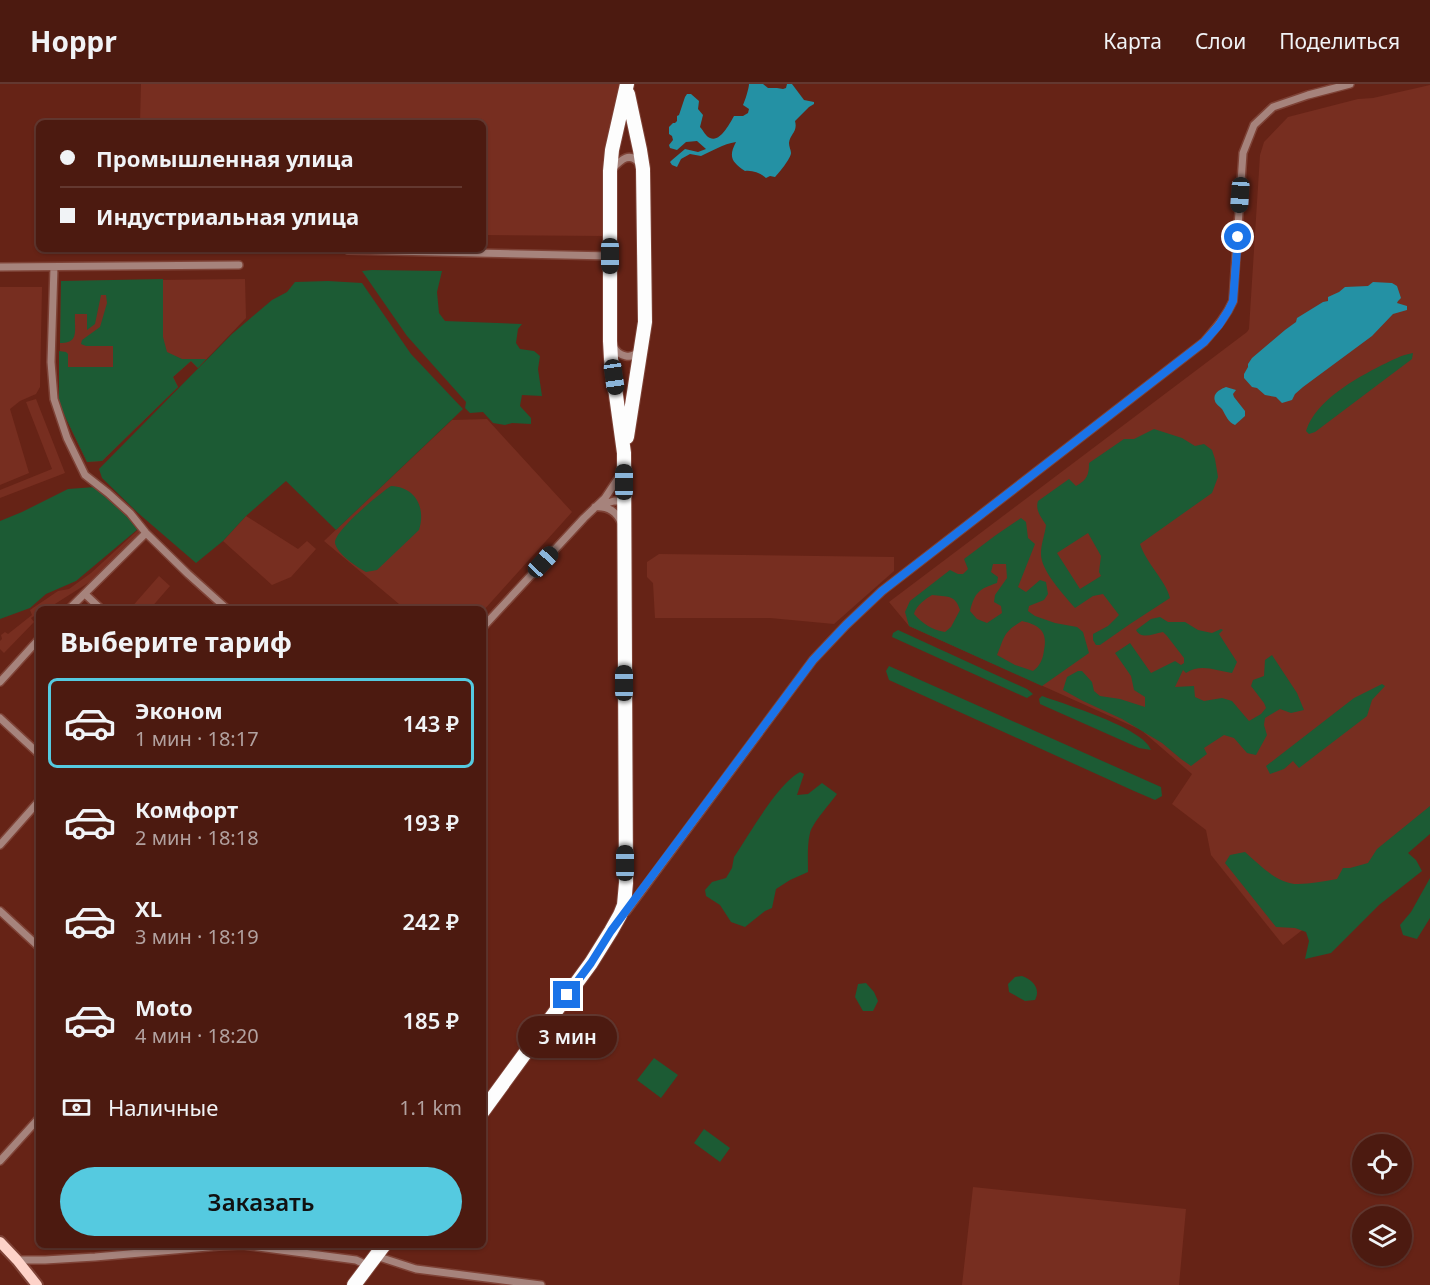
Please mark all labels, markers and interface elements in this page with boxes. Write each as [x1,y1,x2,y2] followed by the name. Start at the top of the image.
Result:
[30,22,117,60] text: Hoppr
[1103,27,1162,55] text: Карта
[1195,27,1246,55] text: Слои
[1279,27,1400,55] text: Поделиться
[96,143,354,173] text: Промышленная улица
[1230,176,1250,214] car
[96,201,359,231] text: Индустриальная улица
[1224,223,1251,250] route start
[601,238,619,274] car
[603,358,625,396] car
[615,464,633,500] car
[524,543,562,581] car
[60,623,292,660] text: Выберите тариф
[615,665,633,701] car
[135,695,223,725] text: Эконом
[63,696,117,750] icon: car
[402,708,459,738] text: 143 ₽
[135,725,259,752] text: 1 мин · 18:17
[135,794,238,824] text: Комфорт
[63,795,117,849] icon: car
[402,807,459,837] text: 193 ₽
[135,824,259,851] text: 2 мин · 18:18
[616,845,634,881] car
[135,893,162,923] text: XL
[63,894,117,948] icon: car
[402,906,459,936] text: 242 ₽
[135,923,259,950] text: 3 мин · 18:19
[553,981,580,1008] route end
[135,992,193,1022] text: Moto
[63,993,117,1047] icon: car
[402,1005,459,1035] text: 185 ₽
[518,1016,616,1058] callout: 3 мин
[135,1022,259,1049] text: 4 мин · 18:20
[538,1023,597,1050] text: 3 мин
[60,1091,93,1124] icon: cash
[108,1092,218,1122] text: Наличные
[399,1094,462,1121] text: 1.1 km
[1352,1134,1412,1266] map controls
[1352,1134,1412,1194] button: locate
[60,1167,462,1236] button: Заказать
[1352,1206,1412,1266] button: layers

